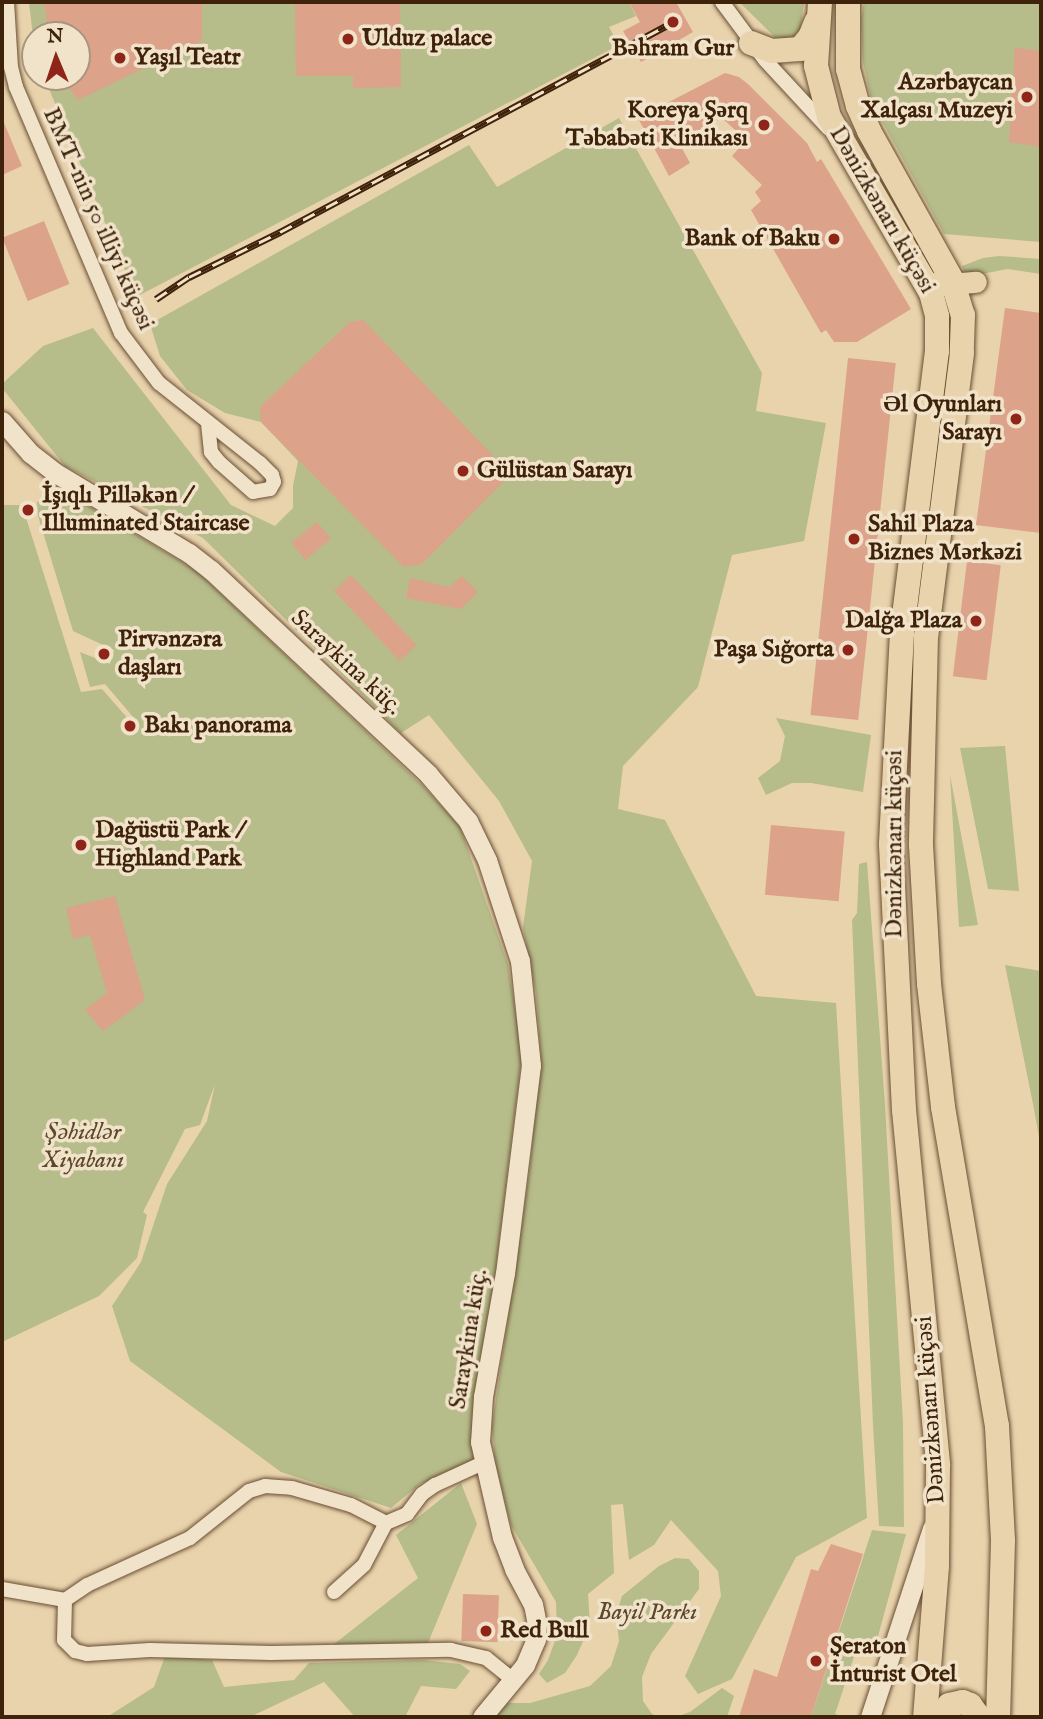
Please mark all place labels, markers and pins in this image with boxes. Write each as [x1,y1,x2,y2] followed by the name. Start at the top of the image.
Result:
[663,12,683,32] marker: Bəhram Gur
[362,25,492,53] place label: Ulduz palace
[340,31,356,47] marker: Ulduz palace
[612,35,734,63] place label: Bəhram Gur
[134,44,241,72] place label: Yaşıl Teatr
[112,50,128,66] marker: Yaşıl Teatr
[861,69,1013,125] place label: Azərbaycan Xalçası Muzeyi
[1019,89,1035,105] marker: Azərbaycan Xalçası Muzeyi
[566,97,748,153] place label: Koreya Şərq Təbabəti Klinikası
[754,115,774,135] marker: Koreya Şərq Təbabəti Klinikası
[685,225,820,253] place label: Bank of Baku
[826,231,842,247] marker: Bank of Baku
[883,391,1002,447] place label: Əl Oyunları Sarayı
[1008,411,1024,427] marker: Əl Oyunları Sarayı
[477,457,632,485] place label: Gülüstan Sarayı
[455,463,471,479] marker: Gülüstan Sarayı
[42,482,249,538] place label: İşıqlı Pilləkən / Illuminated Staircase
[20,502,36,518] marker: İşıqlı Pilləkən / Illuminated Staircase
[868,511,1022,567] place label: Sahil Plaza Biznes Mərkəzi
[846,531,862,547] marker: Sahil Plaza Biznes Mərkəzi
[845,607,962,635] place label: Dalğa Plaza
[968,613,984,629] marker: Dalğa Plaza
[118,626,222,682] place label: Pirvənzəra daşları
[714,636,834,664] place label: Paşa Sığorta
[840,642,856,658] marker: Paşa Sığorta
[96,646,112,662] marker: Pirvənzəra daşları
[144,712,292,740] place label: Bakı panorama
[122,718,138,734] marker: Bakı panorama
[95,817,244,873] place label: Dağüstü Park / Highland Park
[73,837,89,853] marker: Dağüstü Park / Highland Park
[500,1617,589,1645] place label: Red Bull
[478,1623,494,1639] marker: Red Bull
[830,1633,957,1689] place label: Şeraton İnturist Otel
[808,1653,824,1669] marker: Şeraton İnturist Otel

